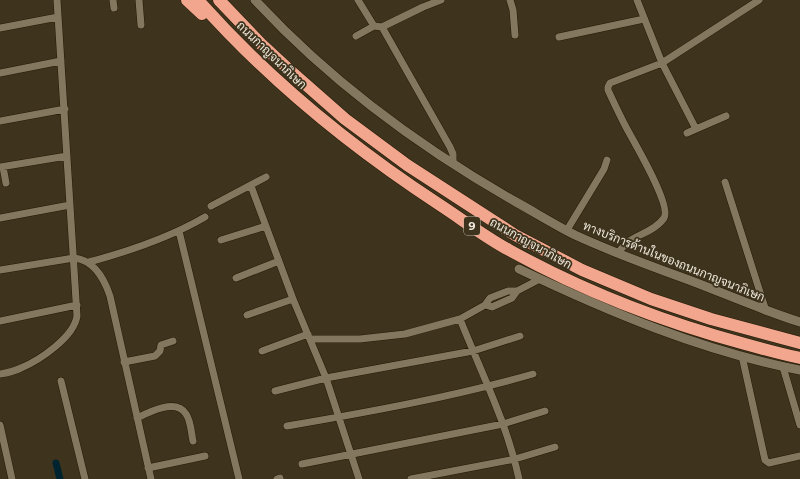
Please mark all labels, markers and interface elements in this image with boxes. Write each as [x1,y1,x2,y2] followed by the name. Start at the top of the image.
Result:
[234,18,310,92] street label: ถนนกาญจนาภิเษก
[487,214,575,272] street label: ถนนกาญจนาภิเษก
[464,217,480,235] road number: 9
[581,218,767,304] street label: ทางบริการด้านในของถนนกาญจนาภิเษก

